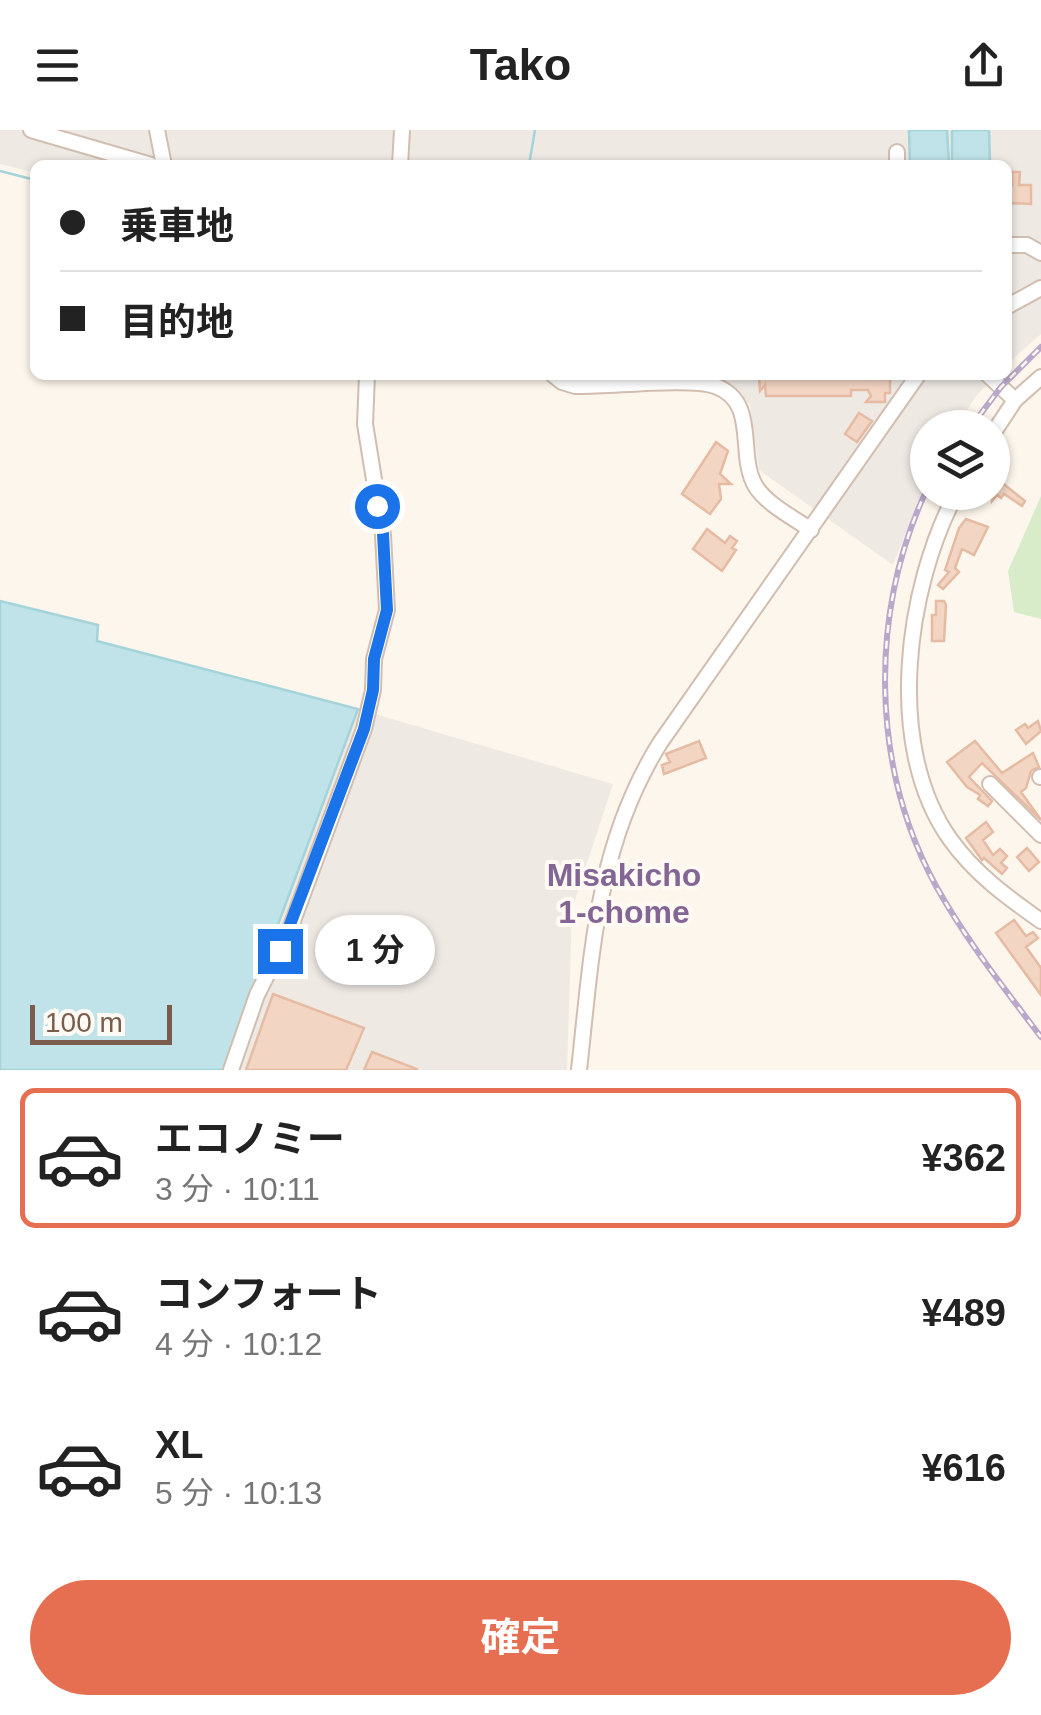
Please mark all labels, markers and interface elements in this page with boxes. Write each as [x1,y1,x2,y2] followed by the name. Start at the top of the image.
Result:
[30,38,85,93] icon: menu
[956,38,1011,93] icon: share
[470,39,571,90] text: Tako
[120,205,234,247] text: 乗車地
[120,301,234,343] text: 目的地
[910,410,1010,510] map controls
[910,410,1010,510] button: layers
[355,484,400,529] route start
[547,857,701,930] district label: Misakicho 1-chome
[315,916,435,986] callout: 1 分
[258,929,303,974] route end
[346,932,404,968] text: 1 分
[30,1000,172,1044] scale bar
[45,1007,123,1038] text: 100 m
[35,1113,125,1203] icon: car
[155,1118,345,1160] text: エコノミー
[921,1137,1006,1179] text: ¥362
[155,1171,320,1207] text: 3 分 · 10:11
[35,1268,125,1358] icon: car
[155,1273,382,1315] text: コンフォート
[921,1292,1006,1334] text: ¥489
[155,1326,322,1362] text: 4 分 · 10:12
[35,1423,125,1513] icon: car
[155,1424,204,1466] text: XL
[921,1447,1006,1489] text: ¥616
[155,1475,322,1511] text: 5 分 · 10:13
[30,1580,1011,1695] button: 確定

